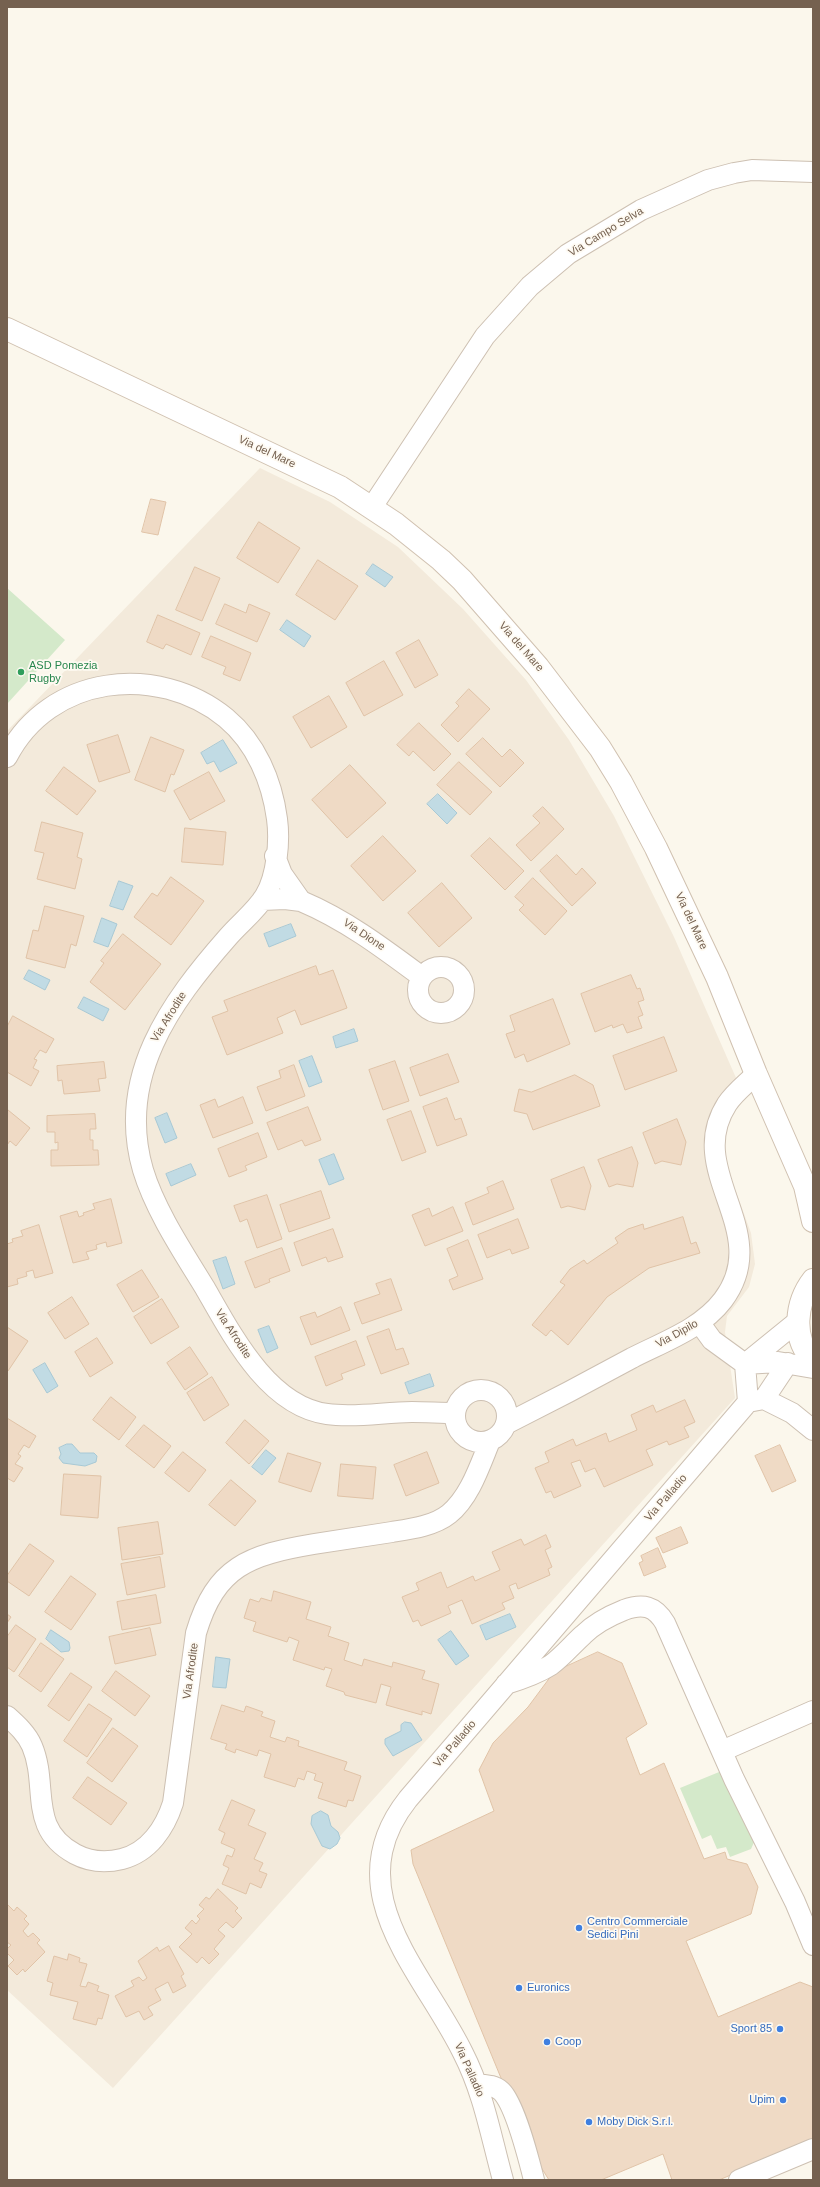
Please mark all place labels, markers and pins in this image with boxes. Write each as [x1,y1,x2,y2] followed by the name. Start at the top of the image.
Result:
[29,659,97,685] place label: ASD Pomezia Rugby
[16,667,26,677] marker: ASD Pomezia Rugby
[587,1915,688,1941] place label: Centro Commerciale Sedici Pini
[574,1923,584,1933] marker: Centro Commerciale Sedici Pini
[527,1981,570,1995] place label: Euronics
[514,1983,524,1993] marker: Euronics
[730,2022,772,2036] place label: Sport 85
[775,2024,785,2034] marker: Sport 85
[555,2035,581,2049] place label: Coop
[542,2037,552,2047] marker: Coop
[749,2093,775,2107] place label: Upim
[778,2095,788,2105] marker: Upim
[597,2115,673,2129] place label: Moby Dick S.r.l.
[584,2117,594,2127] marker: Moby Dick S.r.l.

